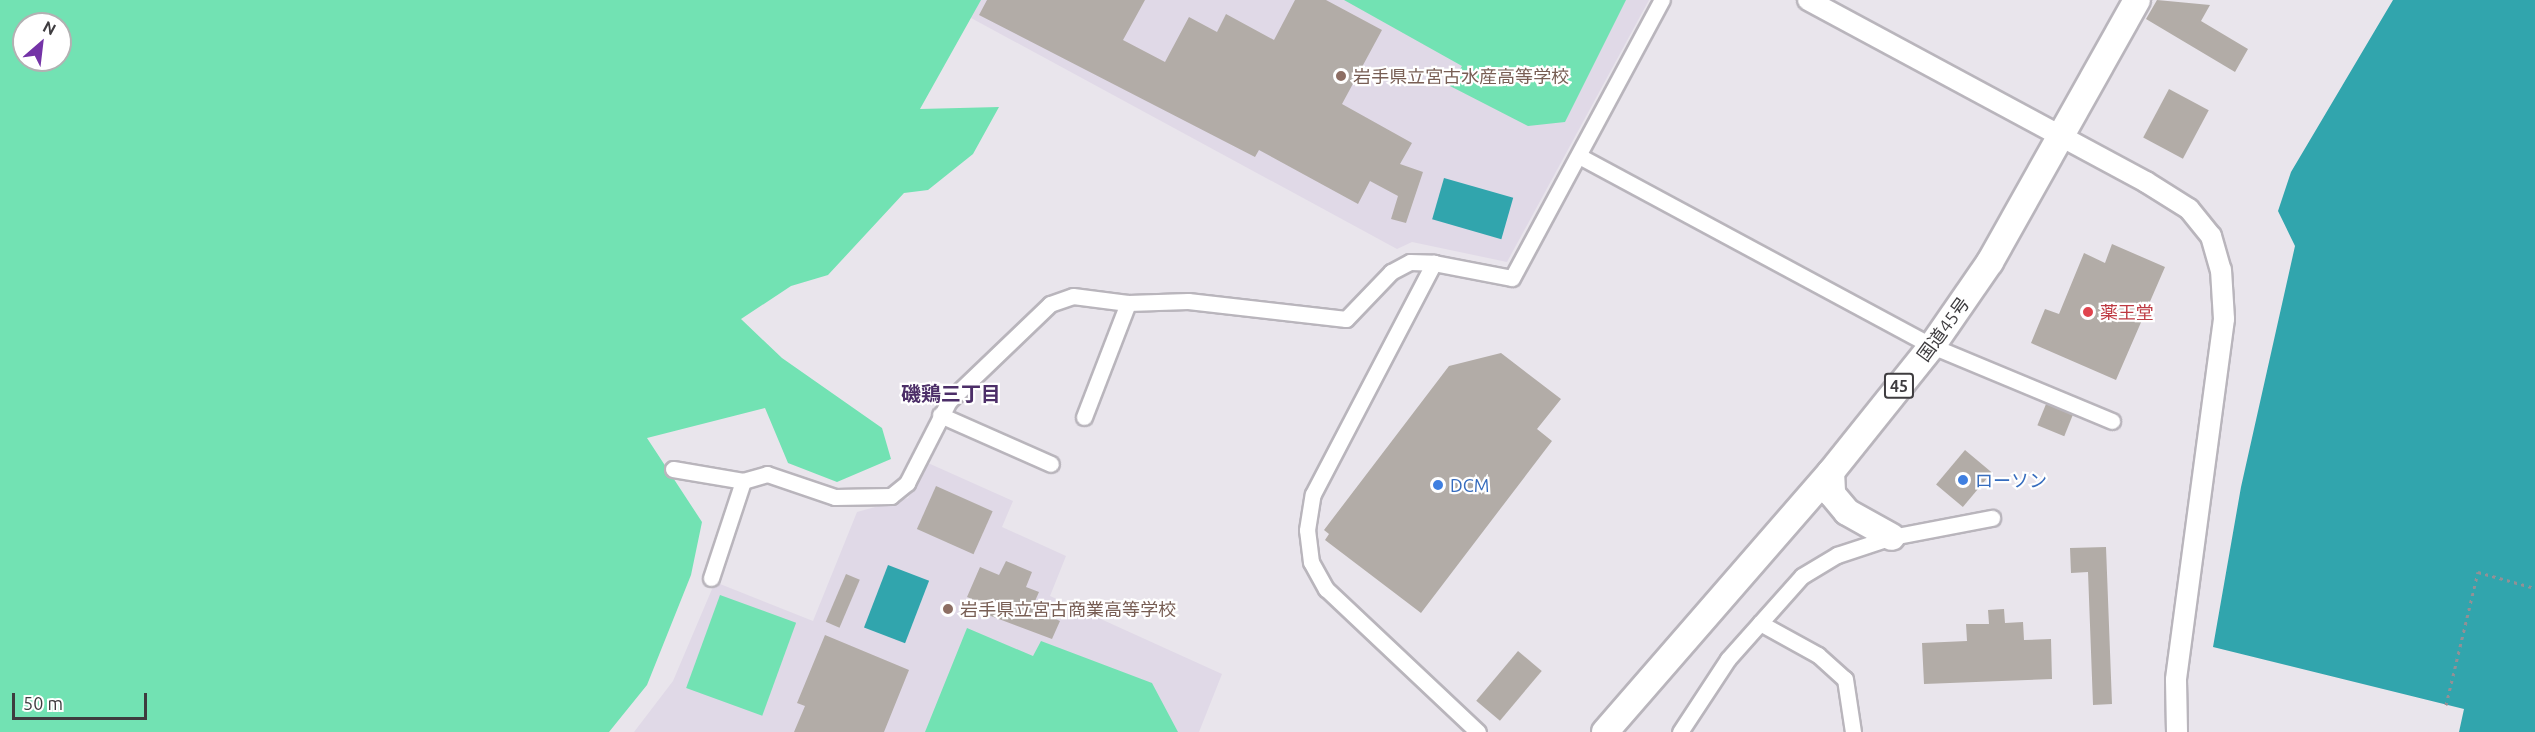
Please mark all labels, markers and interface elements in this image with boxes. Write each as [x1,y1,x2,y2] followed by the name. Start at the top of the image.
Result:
[12,12,72,72] north arrow
[40,17,59,39] text: N
[1353,65,1569,87] place label: 岩手県立宮古水産高等学校
[1334,69,1348,83] marker: 岩手県立宮古水産高等学校
[1912,293,1974,365] street label: 国道45号
[2100,301,2154,323] place label: 薬王堂
[2081,305,2095,319] marker: 薬王堂
[1882,373,1916,399] road number: 45
[901,381,1001,405] district label: 磯鶏三丁目
[1975,469,2047,491] place label: ローソン
[1956,473,1970,487] marker: ローソン
[1450,474,1489,496] place label: DCM
[1431,478,1445,492] marker: DCM
[960,598,1176,620] place label: 岩手県立宮古商業高等学校
[941,602,955,616] marker: 岩手県立宮古商業高等学校
[15,681,150,719] scale bar
[23,693,63,713] text: 50 m

